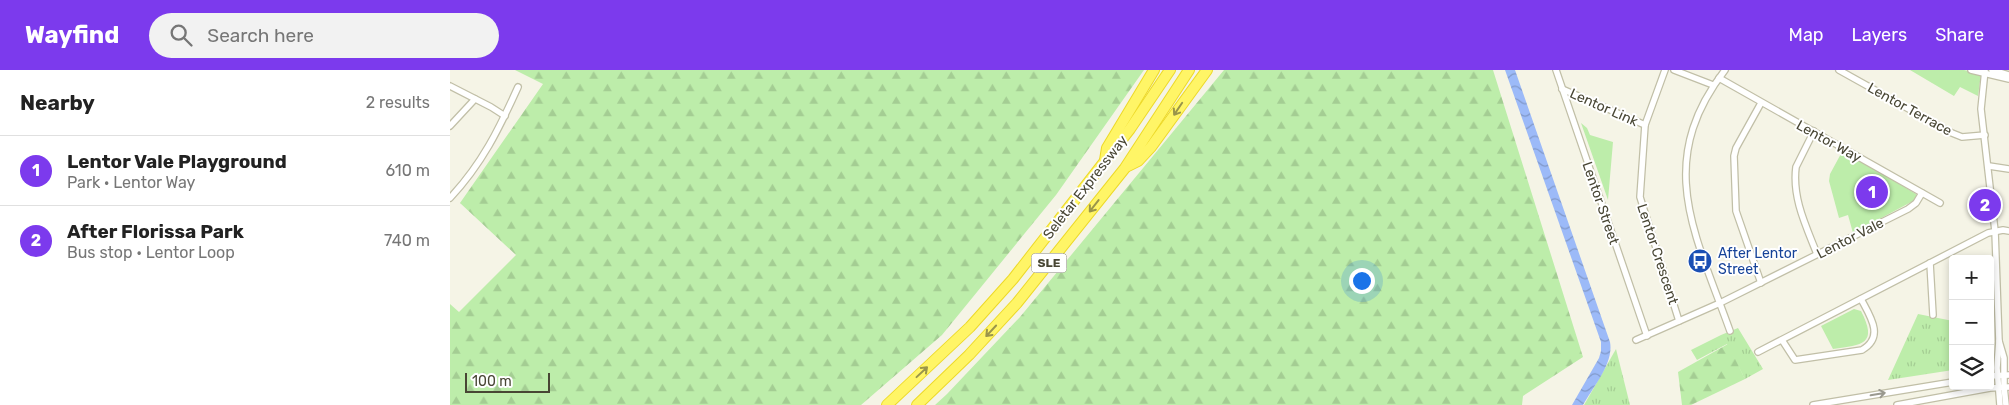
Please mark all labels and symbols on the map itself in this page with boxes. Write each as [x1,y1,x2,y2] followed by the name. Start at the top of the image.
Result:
[1865,79,1955,140] street label: Lentor Terrace
[1567,85,1641,130] street label: Lentor Link
[1173,102,1183,116] one-way arrow
[1793,117,1865,166] street label: Lentor Way
[1040,132,1131,243] street label: Seletar Expressway
[1578,160,1623,247] street label: Lentor Street
[1856,173,1888,211] pin: 1
[1969,186,2001,224] pin: 2
[1089,199,1100,212] one-way arrow
[1633,202,1682,307] street label: Lentor Crescent
[1814,214,1887,263] street label: Lentor Vale
[1718,245,1798,278] place label: After Lentor Street
[1687,248,1713,274] bus stop icon: After Lentor Street
[1032,254,1066,272] road number: SLE
[1349,268,1375,294] your location
[985,325,997,337] one-way arrow
[916,366,929,378] one-way arrow
[465,370,550,393] scale bar
[1869,389,1885,399] one-way arrow

